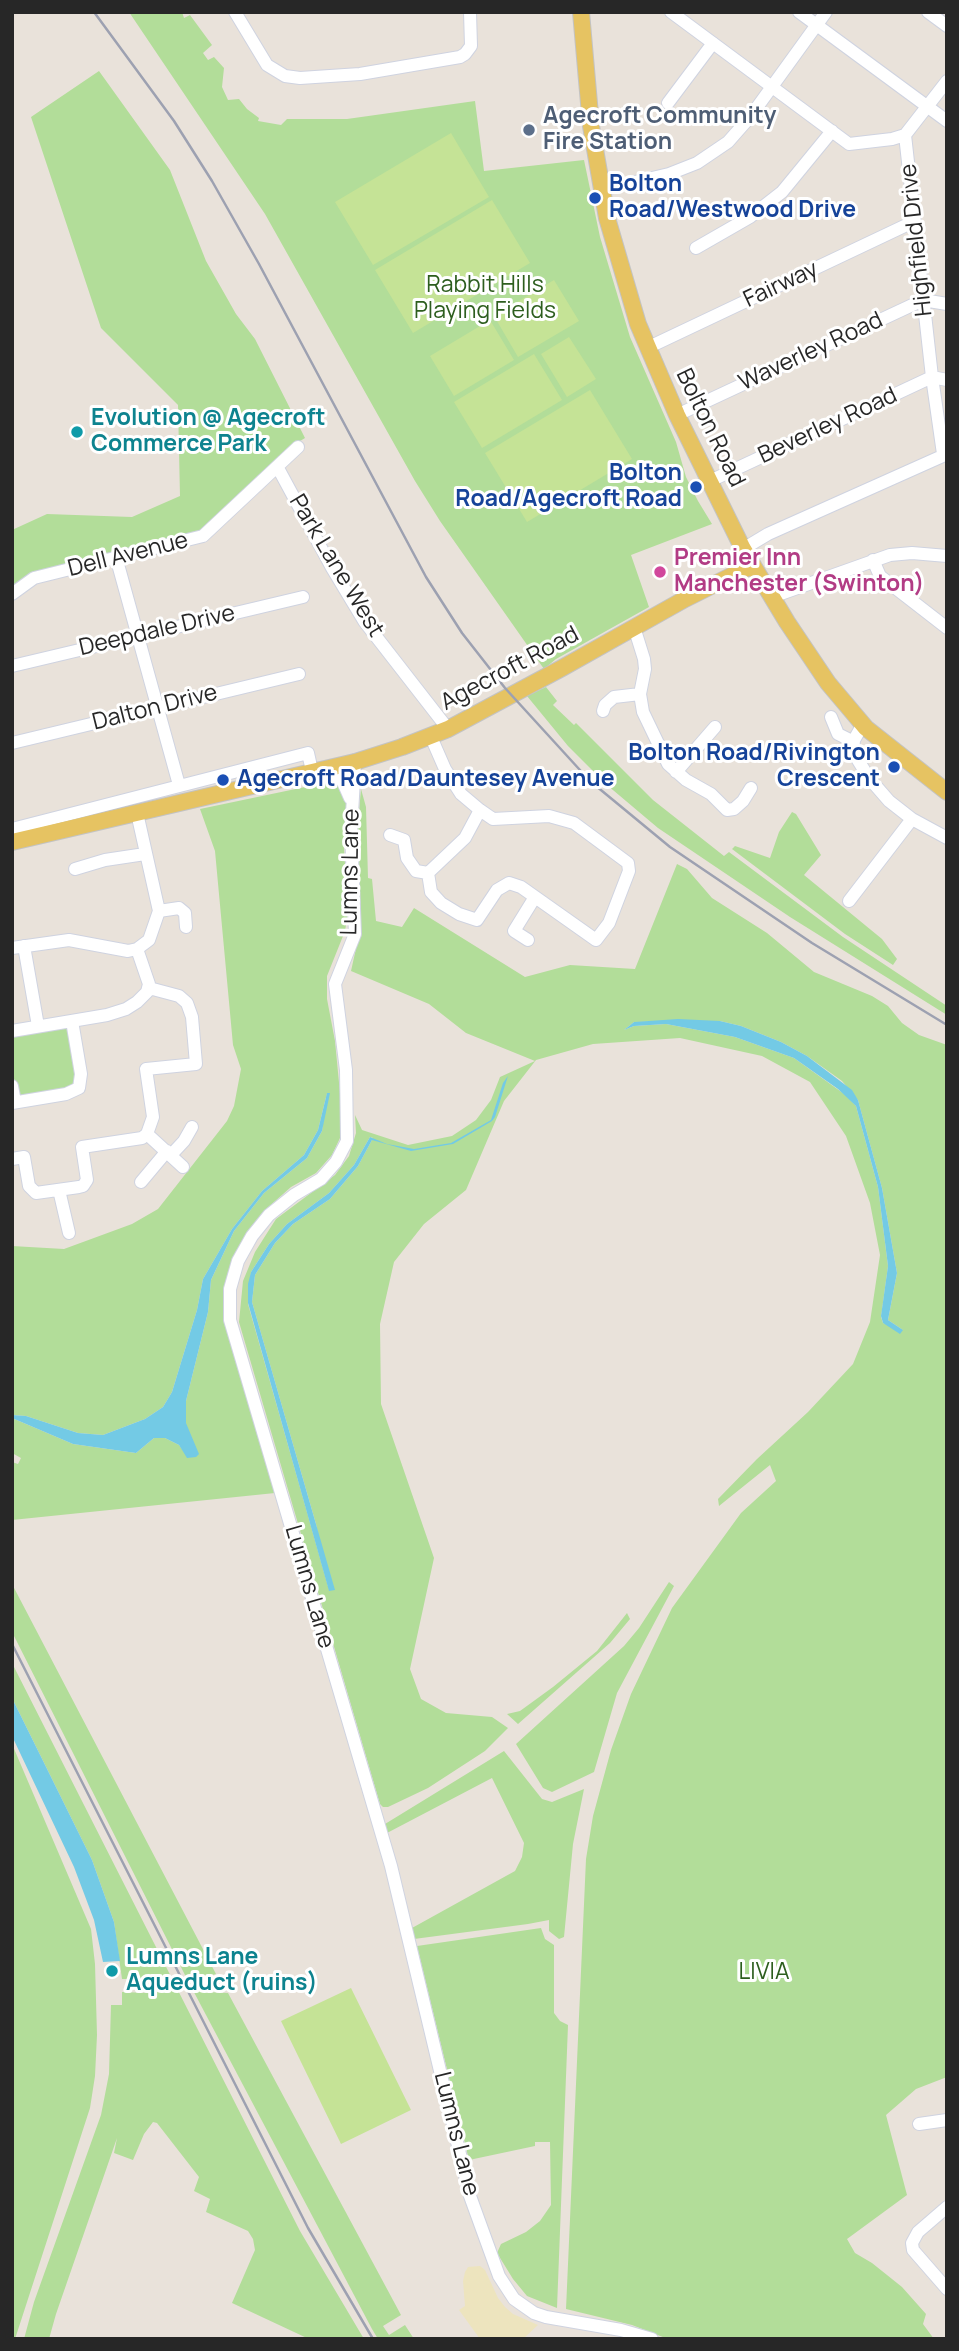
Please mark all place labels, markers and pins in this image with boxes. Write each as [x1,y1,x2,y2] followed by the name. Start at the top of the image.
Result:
[543,103,776,157] place label: Agecroft Community Fire Station
[521,122,537,138] marker: Agecroft Community Fire Station
[609,171,856,225] place label: Bolton Road/Westwood Drive
[587,190,603,206] marker: Bolton Road/Westwood Drive
[91,405,325,459] place label: Evolution @ Agecroft Commerce Park
[69,424,85,440] marker: Evolution @ Agecroft Commerce Park
[455,460,682,514] place label: Bolton Road/Agecroft Road
[688,479,704,495] marker: Bolton Road/Agecroft Road
[674,545,924,599] place label: Premier Inn Manchester (Swinton)
[652,564,668,580] marker: Premier Inn Manchester (Swinton)
[628,740,880,794] place label: Bolton Road/Rivington Crescent
[886,759,902,775] marker: Bolton Road/Rivington Crescent
[237,766,615,794] place label: Agecroft Road/Dauntesey Avenue
[215,772,231,788] marker: Agecroft Road/Dauntesey Avenue
[126,1944,318,1998] place label: Lumns Lane Aqueduct (ruins)
[104,1963,120,1979] marker: Lumns Lane Aqueduct (ruins)

